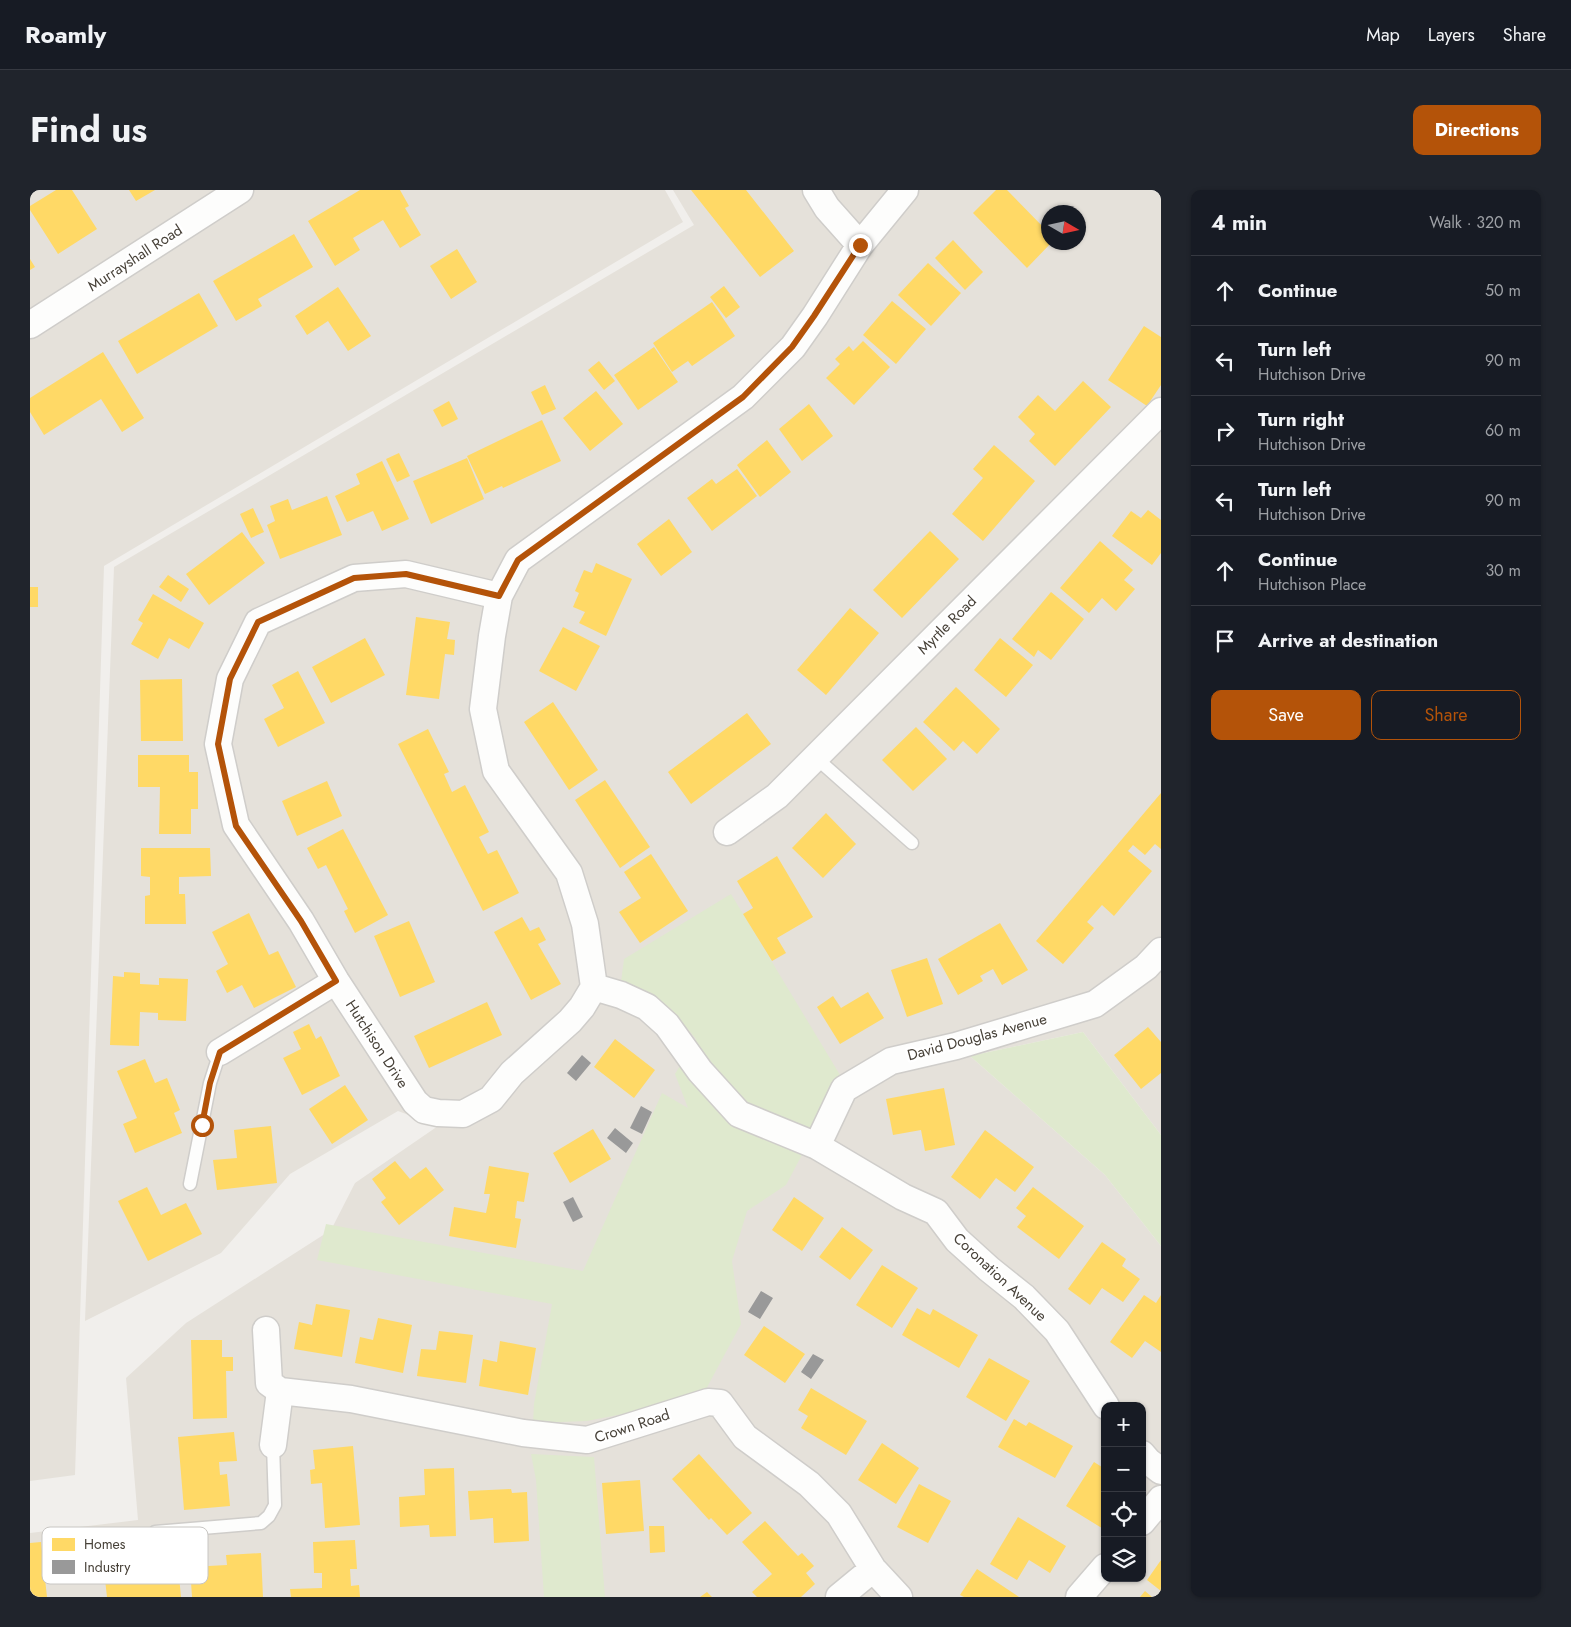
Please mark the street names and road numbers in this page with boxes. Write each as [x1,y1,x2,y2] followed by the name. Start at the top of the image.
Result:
[83,219,187,297] street label: Murrayshall Road
[913,591,981,659] street label: Myrtle Road
[340,996,414,1093] street label: Hutchison Drive
[905,1008,1049,1066] street label: David Douglas Avenue
[948,1228,1052,1327] street label: Coronation Avenue
[591,1403,673,1449] street label: Crown Road

